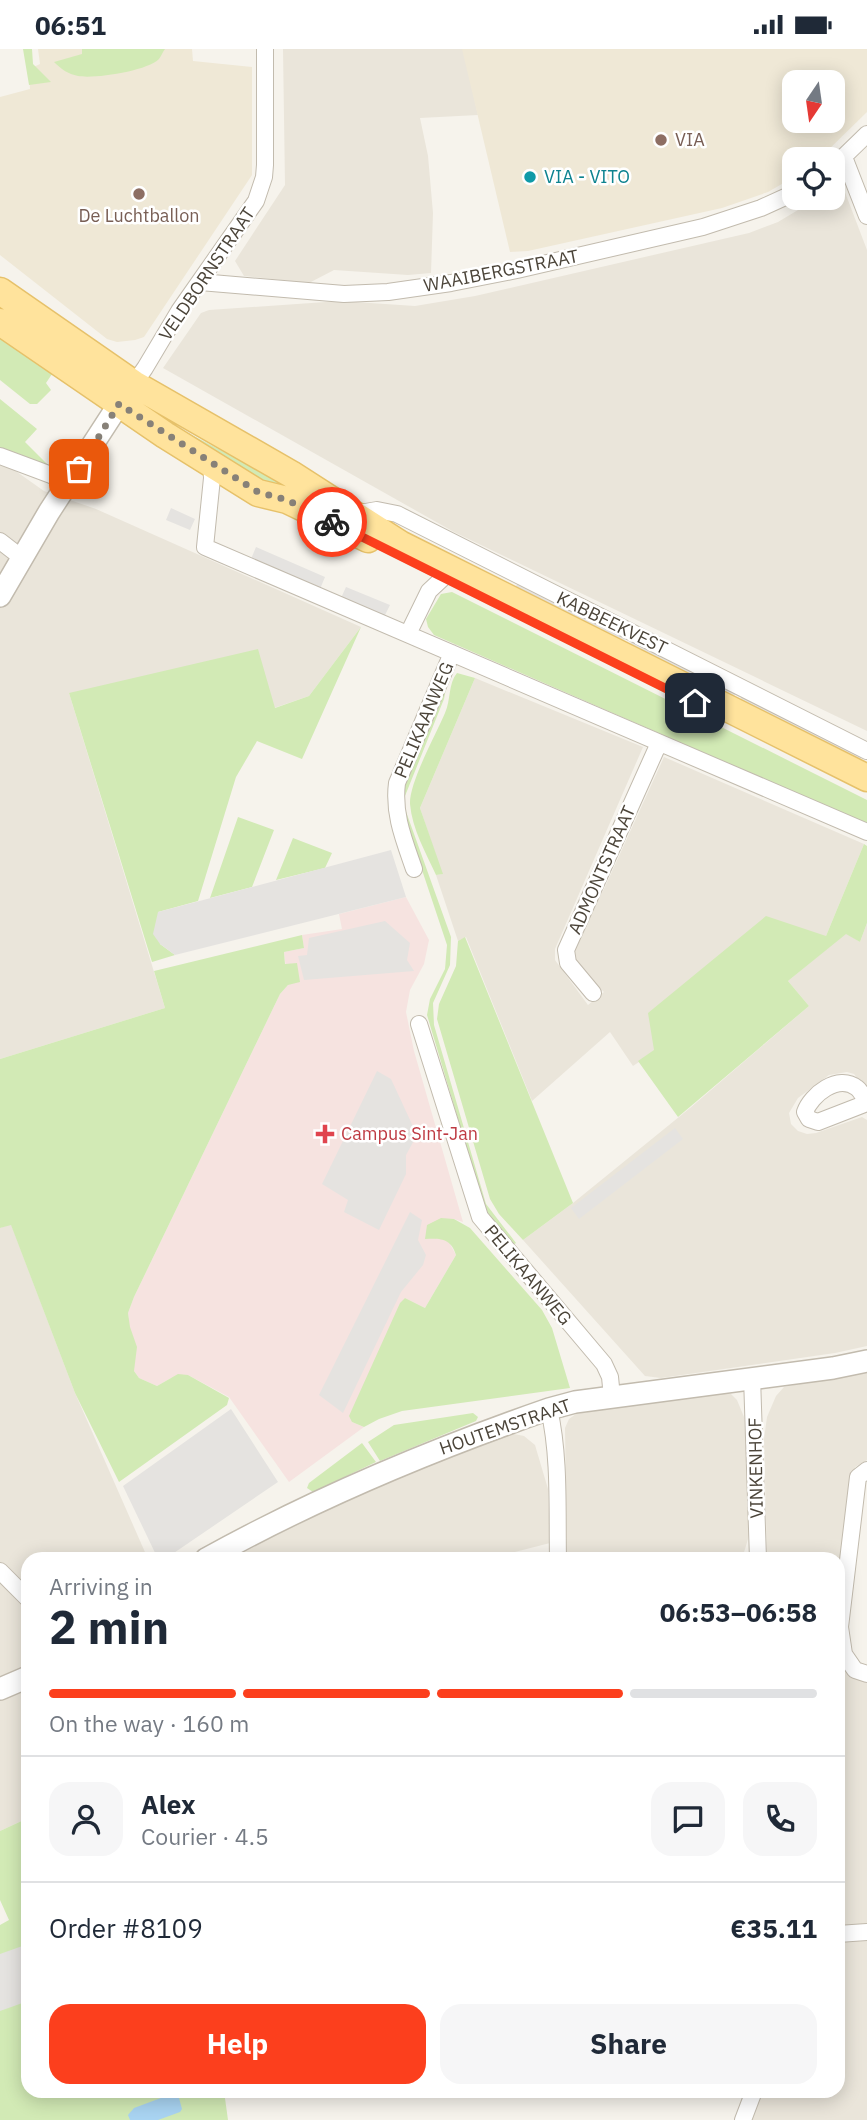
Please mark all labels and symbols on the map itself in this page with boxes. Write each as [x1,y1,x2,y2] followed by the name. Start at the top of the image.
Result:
[782,70,845,133] north arrow
[675,128,705,151] place label: VIA
[653,132,669,148] marker: VIA
[544,165,630,188] place label: VIA - VITO
[522,169,538,185] marker: VIA - VITO
[131,186,147,202] marker: De Luchtballon
[153,203,260,345] street label: VELDBORNSTRAAT
[79,204,199,227] place label: De Luchtballon
[422,244,580,297] street label: WAAIBERGSTRAAT
[49,439,109,499] pin
[297,487,367,557] courier
[553,586,671,659] street label: KABBEEKVEST
[389,658,458,781] street label: PELIKAANWEG
[665,673,725,733] pin
[563,802,640,938] street label: ADMONTSTRAAT
[341,1122,478,1145] place label: Campus Sint-Jan
[315,1124,335,1144] marker: Campus Sint-Jan
[480,1220,577,1330] street label: PELIKAANWEG
[436,1393,574,1460] street label: HOUTEMSTRAAT
[743,1417,768,1519] street label: VINKENHOF

